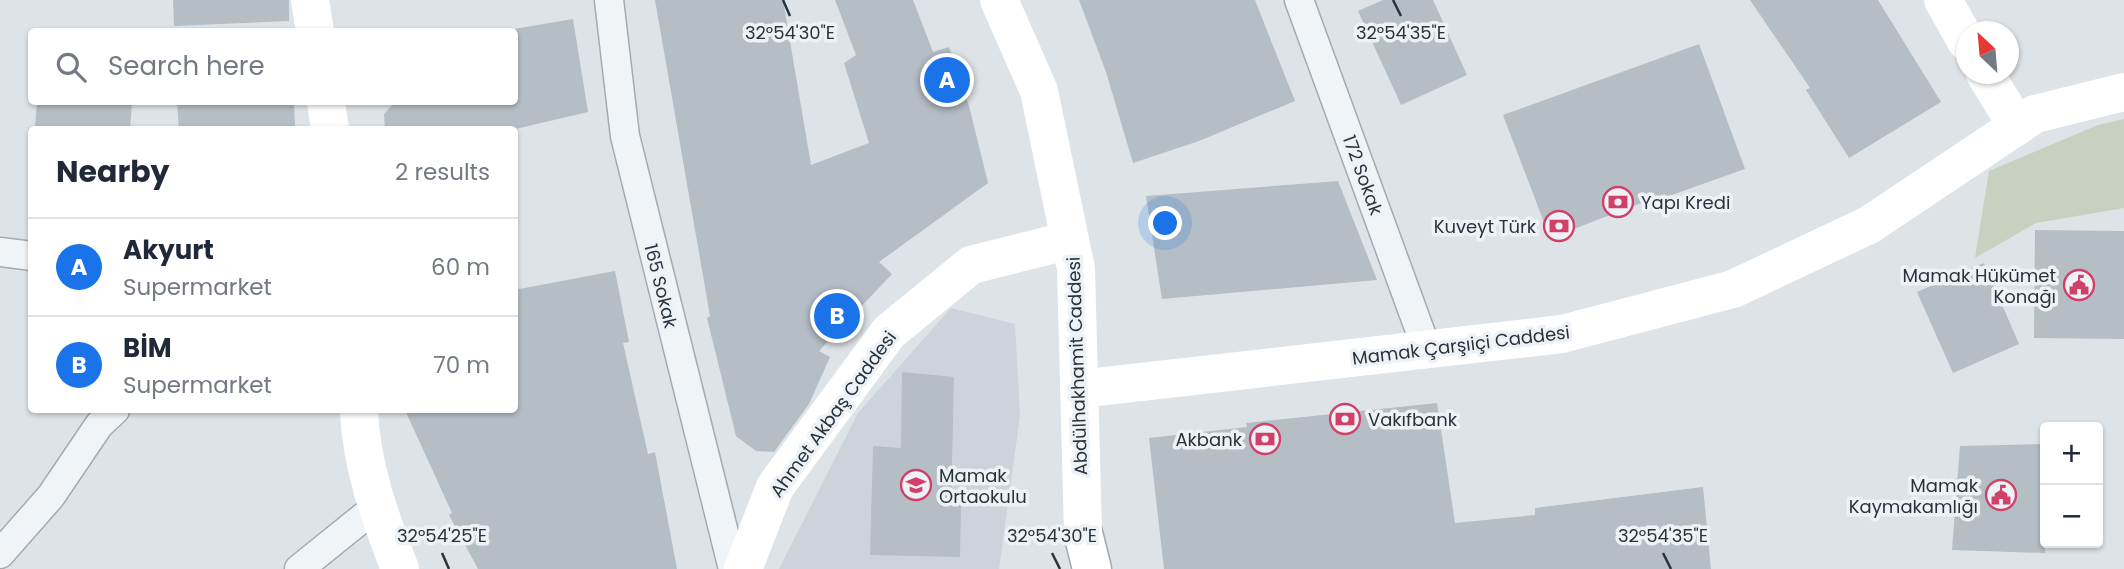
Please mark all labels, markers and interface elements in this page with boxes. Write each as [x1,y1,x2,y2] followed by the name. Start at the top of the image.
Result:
[745,20,835,45] text: 32°54'30"E
[1356,20,1446,45] text: 32°54'35"E
[1956,21,2019,84] north arrow
[28,28,518,105] search box
[52,48,90,86] icon: search
[108,48,265,84] text: Search here
[924,54,970,106] pin: A
[1337,131,1389,219] street label: 172 Sokak
[56,150,170,193] text: Nearby
[395,156,490,188] text: 2 results
[1601,185,1635,219] bank icon: Yapı Kredi
[1641,190,1730,215] place label: Yapı Kredi
[1148,206,1182,240] your location
[1542,209,1576,243] bank icon: Kuveyt Türk
[1434,214,1537,239] place label: Kuveyt Türk
[123,232,214,268] text: Akyurt
[638,241,684,332] street label: 165 Sokak
[71,251,87,283] text: A
[431,251,490,283] text: 60 m
[1061,256,1093,476] street label: Abdülhakhamit Caddesi
[1903,263,2056,309] place label: Mamak Hükümet Konağı
[2062,268,2096,302] public building icon: Mamak Hükümet Konağı
[123,271,272,303] text: Supermarket
[814,290,860,342] pin: B
[1351,319,1571,371] street label: Mamak Çarşıiçi Caddesi
[764,326,902,502] street label: Ahmet Akbaş Caddesi
[123,330,172,366] text: BİM
[71,349,87,381] text: B
[433,349,490,381] text: 70 m
[123,369,272,401] text: Supermarket
[1328,402,1362,436] bank icon: Vakıfbank
[1368,407,1458,432] place label: Vakıfbank
[1248,422,1282,456] bank icon: Akbank
[2040,422,2103,548] map controls
[2040,422,2103,485] button: +
[1175,427,1243,452] place label: Akbank
[939,463,1027,509] place label: Mamak Ortaokulu
[899,468,933,502] school or university icon: Mamak Ortaokulu
[1849,473,1979,519] place label: Mamak Kaymakamlığı
[1984,478,2018,512] public building icon: Mamak Kaymakamlığı
[2040,485,2103,548] button: −
[397,523,487,548] text: 32°54'25"E
[1007,523,1097,548] text: 32°54'30"E
[1618,523,1708,548] text: 32°54'35"E

